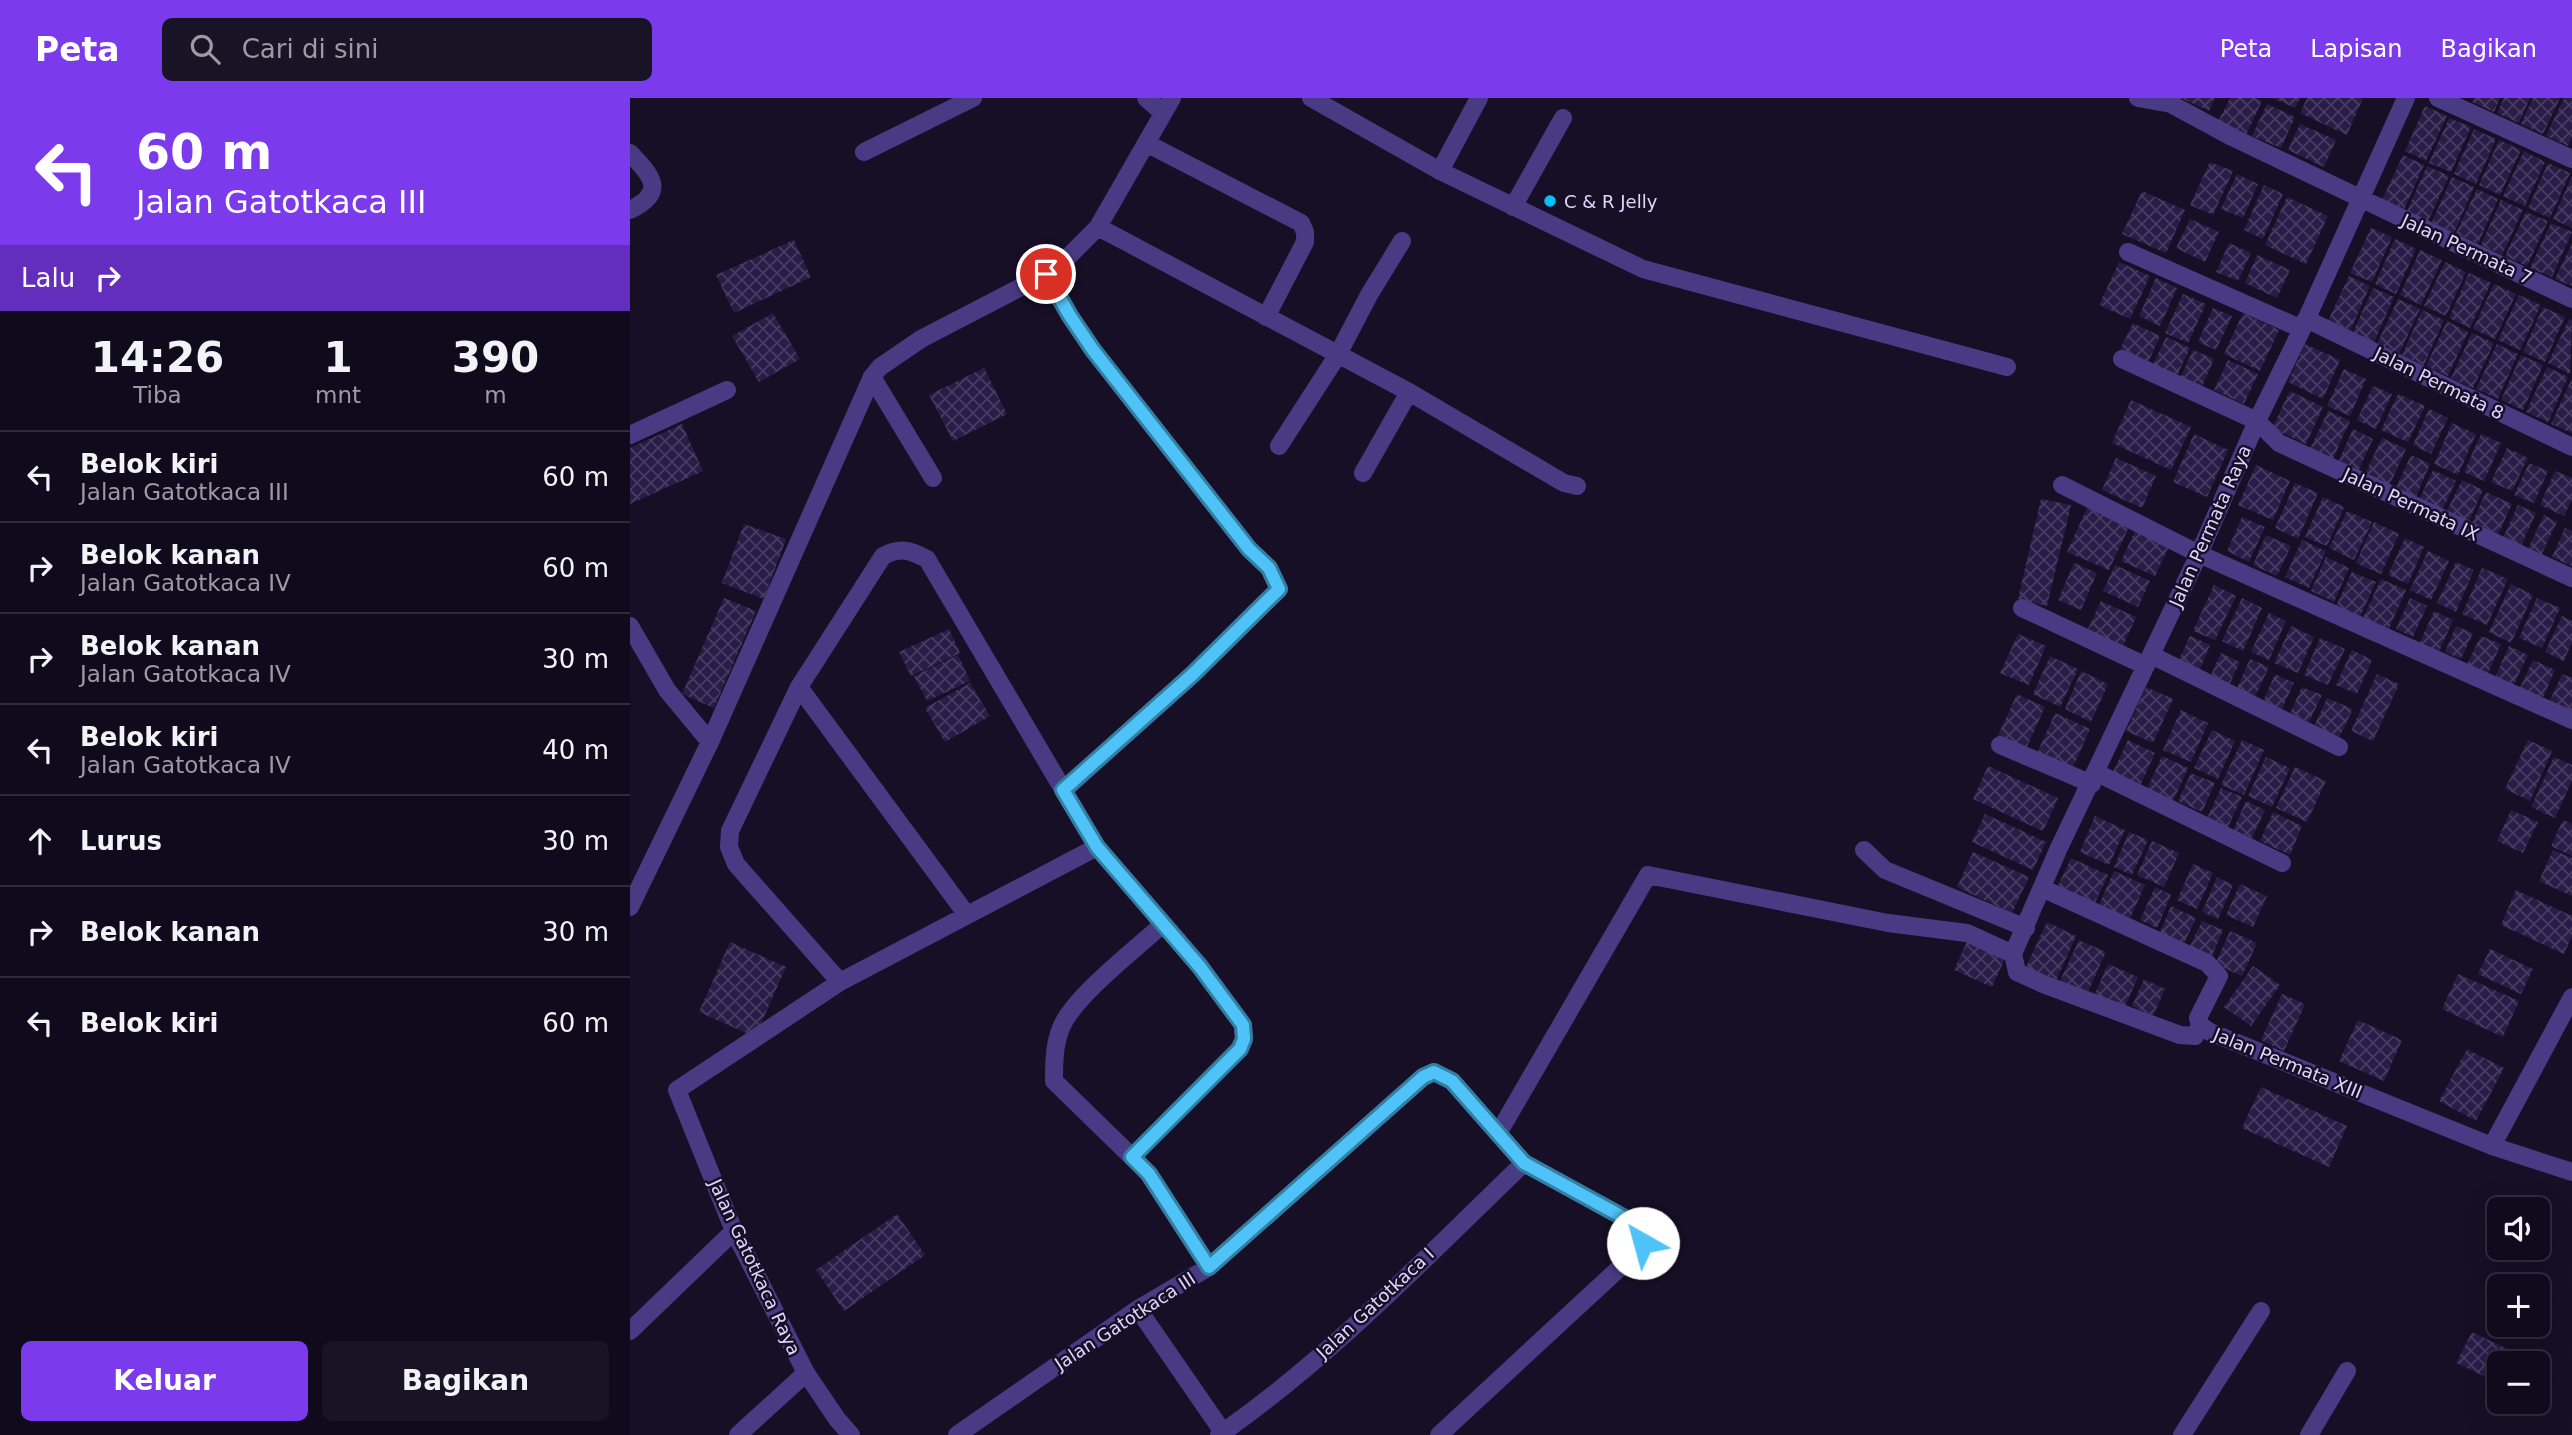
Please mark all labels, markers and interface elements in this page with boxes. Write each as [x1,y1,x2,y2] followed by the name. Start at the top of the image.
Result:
[162,18,652,81] search box
[35,30,120,69] text: Peta
[186,30,224,68] icon: search
[242,34,378,64] text: Cari di sini
[2220,35,2272,63] text: Peta
[2310,35,2403,63] text: Lapisan
[2441,35,2537,63] text: Bagikan
[136,124,272,181] text: 60 m
[21,126,112,217] icon: left
[136,183,426,221] text: Jalan Gatotkaca III
[1564,191,1658,212] place label: C & R Jelly
[1542,193,1558,209] marker: C & R Jelly
[2397,209,2536,288] street label: Jalan Permata 7
[1016,244,1076,304] pin
[1027,255,1065,293] icon: arrive
[89,259,127,297] icon: right
[21,263,75,293] text: Lalu
[91,333,224,382] text: 14:26
[323,333,353,382] text: 1
[452,333,539,382] text: 390
[2370,342,2507,423] street label: Jalan Permata 8
[133,382,182,408] text: Tiba
[315,382,361,408] text: mnt
[484,382,507,408] text: m
[2164,442,2255,611] street label: Jalan Permata Raya
[80,449,219,479] text: Belok kiri
[21,458,59,496] icon: left
[542,462,609,492] text: 60 m
[2339,463,2482,545] street label: Jalan Permata IX
[80,479,289,505] text: Jalan Gatotkaca III
[80,540,260,570] text: Belok kanan
[21,549,59,587] icon: right
[542,553,609,583] text: 60 m
[80,570,291,596] text: Jalan Gatotkaca IV
[80,631,260,661] text: Belok kanan
[21,640,59,678] icon: right
[542,644,609,674] text: 30 m
[80,661,291,687] text: Jalan Gatotkaca IV
[80,722,219,752] text: Belok kiri
[21,731,59,769] icon: left
[542,735,609,765] text: 40 m
[80,752,291,778] text: Jalan Gatotkaca IV
[21,822,59,860] icon: ahead
[80,826,162,856] text: Lurus
[542,826,609,856] text: 30 m
[21,913,59,951] icon: right
[80,917,260,947] text: Belok kanan
[542,917,609,947] text: 30 m
[21,1004,59,1042] icon: left
[80,1008,219,1038] text: Belok kiri
[542,1008,609,1038] text: 60 m
[2210,1023,2365,1102] street label: Jalan Permata XIII
[704,1175,805,1359] street label: Jalan Gatotkaca Raya
[2487,1197,2550,1414] map controls
[2487,1197,2550,1260] button: sound
[1606,1206,1680,1280] position arrow
[1311,1243,1438,1363] street label: Jalan Gatotkaca I
[1050,1268,1199,1375] street label: Jalan Gatotkaca III
[2487,1274,2550,1337] button: +
[21,1341,308,1421] button: Keluar
[322,1341,609,1421] button: Bagikan
[2487,1351,2550,1414] button: −

